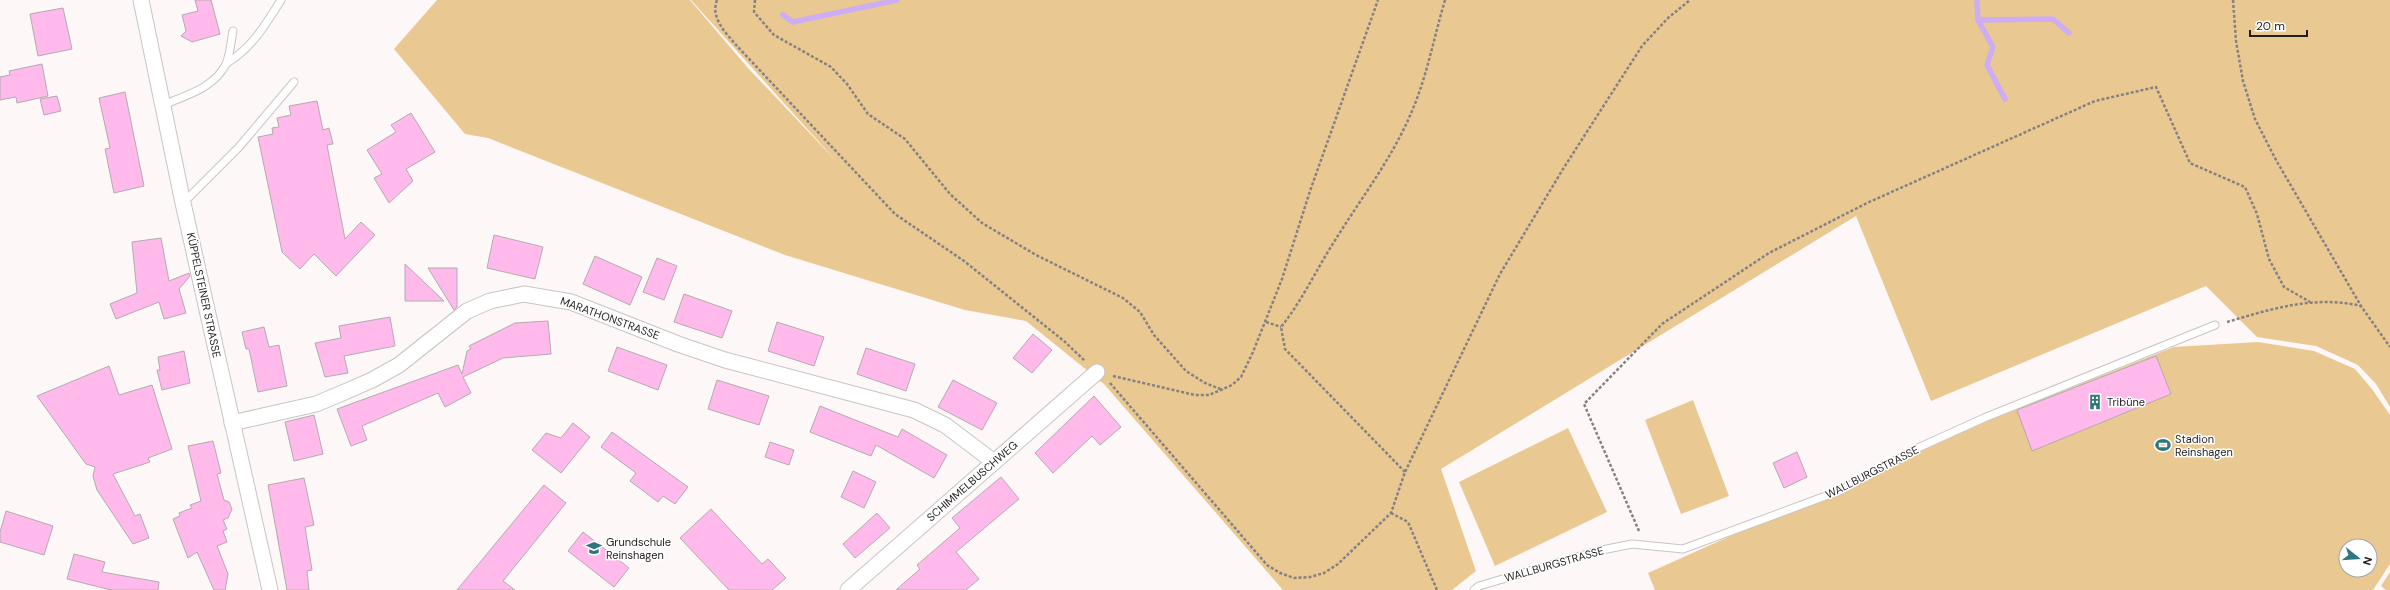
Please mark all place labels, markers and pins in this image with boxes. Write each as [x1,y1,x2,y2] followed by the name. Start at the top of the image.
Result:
[2086,393,2104,411] building icon: Tribüne
[2107,395,2145,409] place label: Tribüne
[2175,432,2233,459] place label: Stadion Reinshagen
[2154,436,2172,454] sports icon: Stadion Reinshagen
[606,535,671,562] place label: Grundschule Reinshagen
[585,539,603,557] school or university icon: Grundschule Reinshagen

